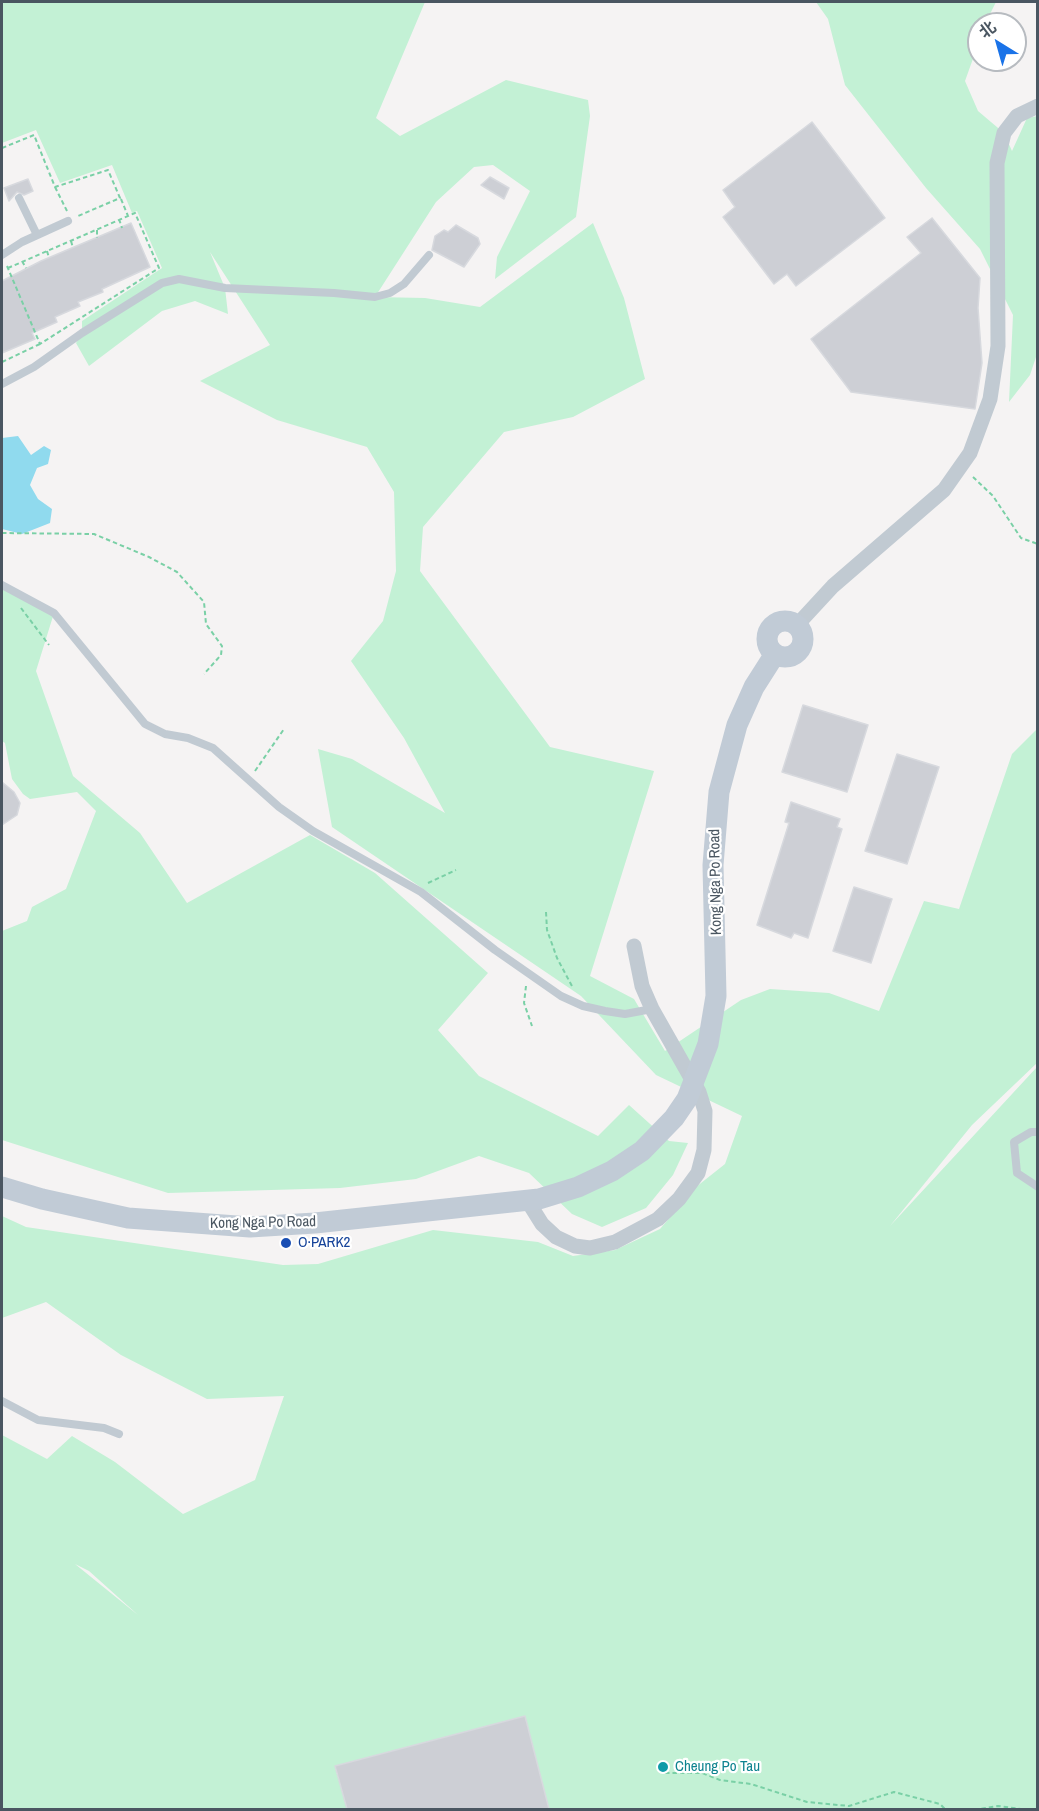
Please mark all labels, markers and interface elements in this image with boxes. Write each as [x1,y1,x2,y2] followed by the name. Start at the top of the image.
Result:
[967,12,1027,72] north arrow
[974,16,1000,43] text: 北
[706,829,726,935] street label: Kong Nga Po Road
[210,1213,316,1233] street label: Kong Nga Po Road
[298,1234,350,1252] place label: O·PARK2
[279,1236,293,1250] marker: O·PARK2
[675,1758,760,1776] place label: Cheung Po Tau
[656,1760,670,1774] marker: Cheung Po Tau

